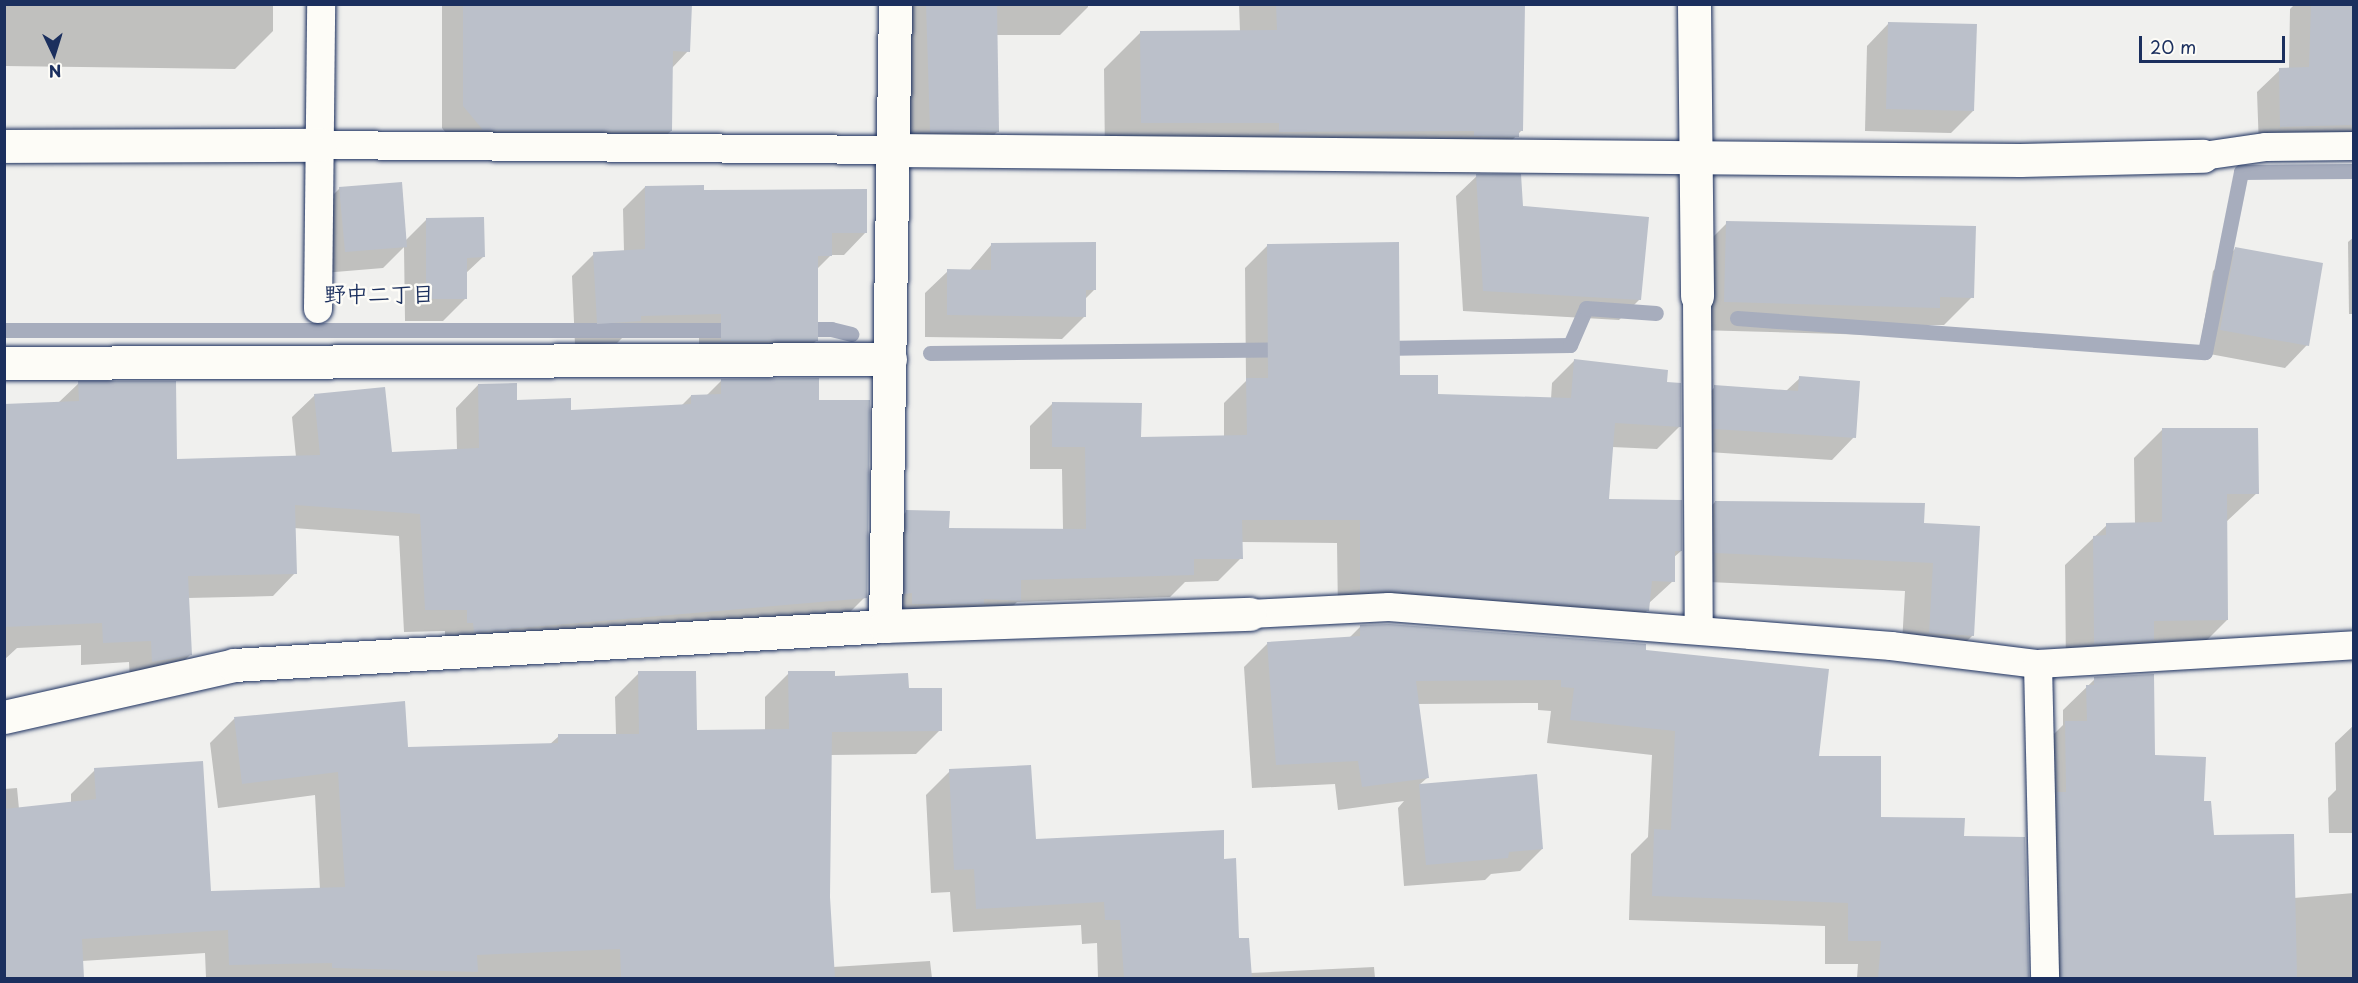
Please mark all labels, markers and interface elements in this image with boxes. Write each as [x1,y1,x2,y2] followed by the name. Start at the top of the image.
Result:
[24,24,84,84] north arrow
[2142,24,2288,62] scale bar
[2150,33,2196,60] text: 20 m
[48,60,62,84] text: N
[324,280,434,306] district label: 野中二丁目

